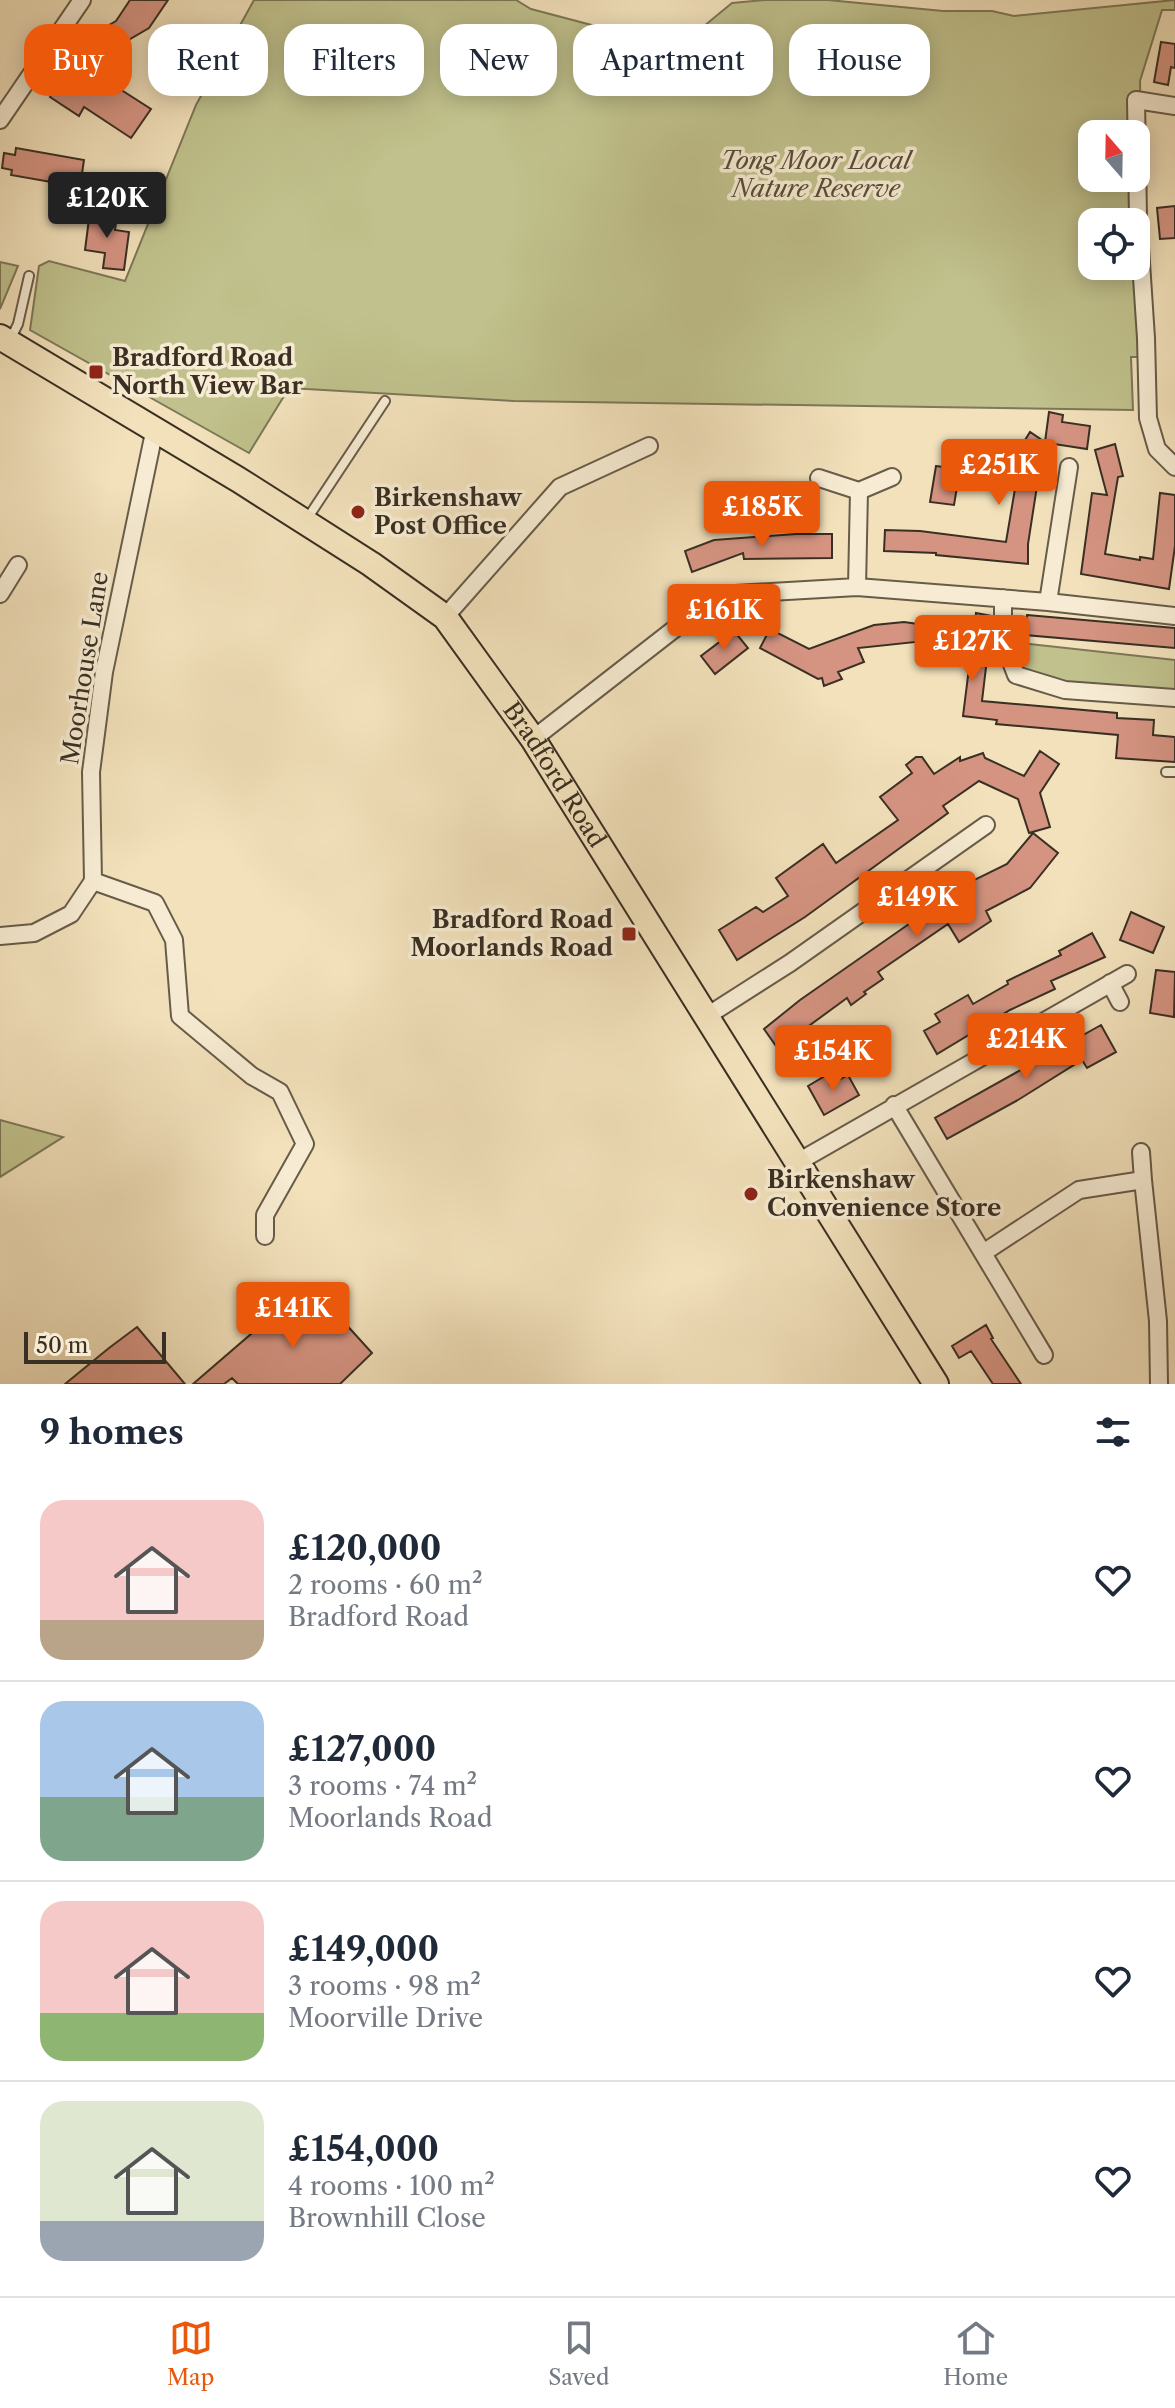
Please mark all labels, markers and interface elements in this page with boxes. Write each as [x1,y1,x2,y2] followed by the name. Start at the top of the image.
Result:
[24,24,132,96] chip: Buy
[148,24,268,96] chip: Rent
[284,24,424,96] chip: Filters
[440,24,557,96] chip: New
[573,24,773,96] chip: Apartment
[789,24,930,96] chip: House
[1078,120,1150,192] north arrow
[1078,120,1150,280] map controls
[721,146,913,203] park label: Tong Moor Local Nature Reserve
[51,172,163,240] pin: £120K
[66,182,148,214] text: £120K
[1078,208,1150,280] button: locate
[112,343,303,400] place label: Bradford Road North View Bar
[87,363,105,381] marker: Bradford Road North View Bar
[943,439,1055,507] pin: £251K
[959,449,1039,481] text: £251K
[706,481,818,549] pin: £185K
[374,483,523,540] place label: Birkenshaw Post Office
[722,491,802,523] text: £185K
[349,503,367,521] marker: Birkenshaw Post Office
[55,569,114,766] street label: Moorhouse Lane
[668,584,780,652] pin: £161K
[685,594,763,626] text: £161K
[916,615,1028,683] pin: £127K
[933,625,1011,657] text: £127K
[497,696,612,853] street label: Bradford Road
[861,871,973,939] pin: £149K
[877,881,957,913] text: £149K
[410,905,613,962] place label: Bradford Road Moorlands Road
[620,925,638,943] marker: Bradford Road Moorlands Road
[970,1013,1082,1081] pin: £214K
[986,1023,1066,1055] text: £214K
[777,1025,889,1093] pin: £154K
[793,1035,873,1067] text: £154K
[767,1165,1001,1222] place label: Birkenshaw Convenience Store
[742,1185,760,1203] marker: Birkenshaw Convenience Store
[237,1282,349,1350] pin: £141K
[254,1292,332,1324] text: £141K
[24,1328,166,1364] scale bar
[36,1332,88,1359] text: 50 m
[1091,1410,1135,1454] icon: filters
[40,1411,184,1453] text: 9 homes
[288,1527,441,1569] text: £120,000
[104,1532,200,1628] icon: home
[1091,1558,1135,1602] icon: heart
[288,1569,483,1601] text: 2 rooms · 60 m²
[288,1601,469,1633] text: Bradford Road
[288,1728,436,1770] text: £127,000
[104,1733,200,1829] icon: home
[1091,1759,1135,1803] icon: heart
[288,1770,477,1802] text: 3 rooms · 74 m²
[288,1802,493,1834] text: Moorlands Road
[288,1928,439,1970] text: £149,000
[104,1933,200,2029] icon: home
[1091,1959,1135,2003] icon: heart
[288,1970,481,2002] text: 3 rooms · 98 m²
[288,2002,483,2034] text: Moorville Drive
[288,2128,439,2170] text: £154,000
[104,2133,200,2229] icon: home
[1091,2159,1135,2203] icon: heart
[288,2170,495,2202] text: 4 rooms · 100 m²
[288,2202,486,2234] text: Brownhill Close
[167,2316,214,2391] tab: Map
[548,2316,609,2391] tab: Saved
[943,2316,1008,2391] tab: Home

